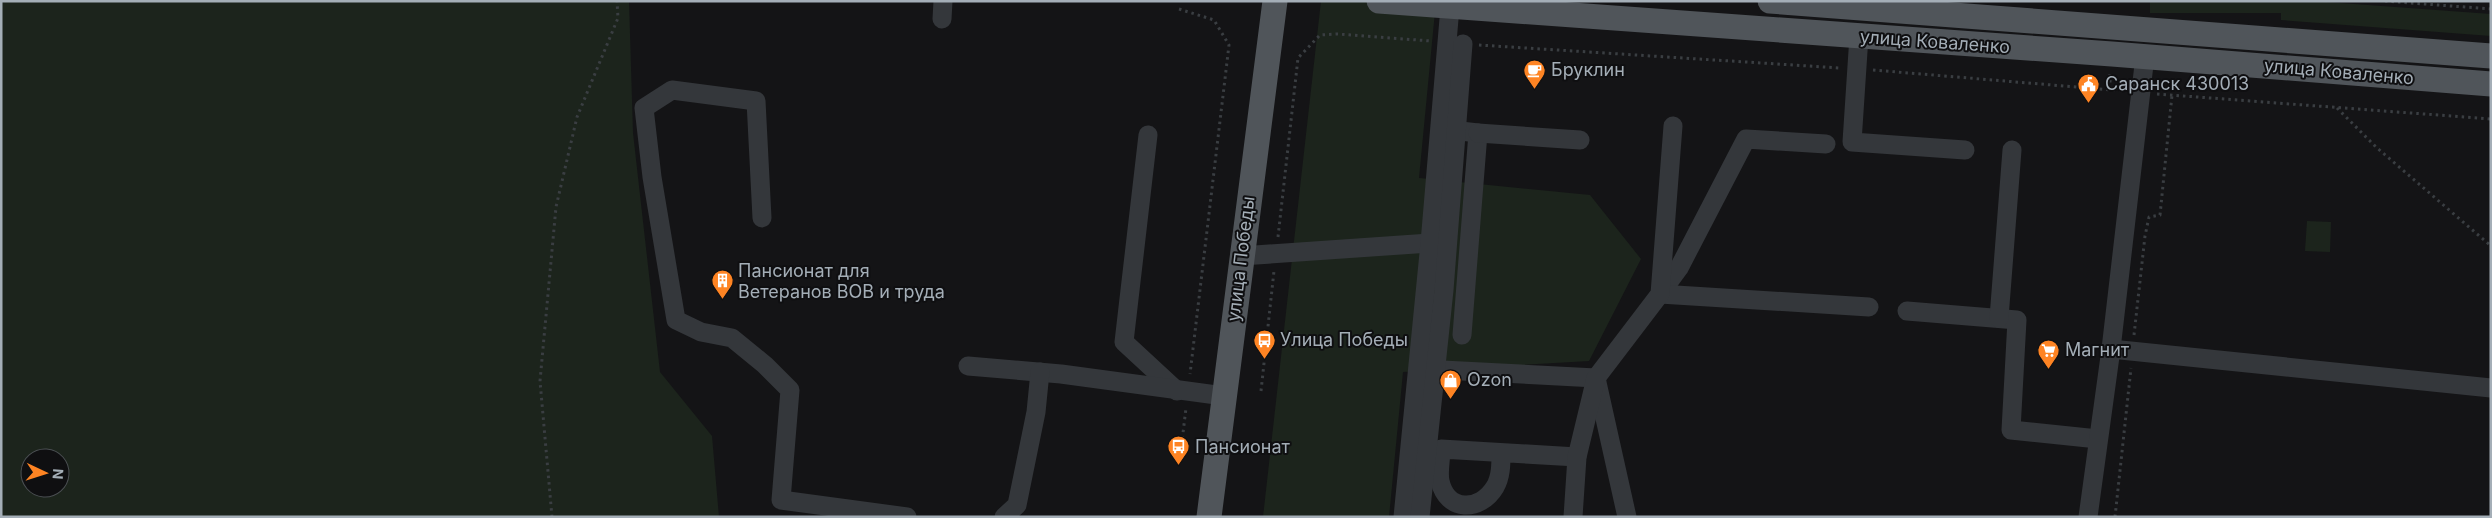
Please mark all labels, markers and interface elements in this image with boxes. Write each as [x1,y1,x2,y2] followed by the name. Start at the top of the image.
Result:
[1859,26,2011,57] street label: улица Коваленко
[2263,54,2415,89] street label: улица Коваленко
[1523,58,1547,89] cafe icon: Бруклин
[1551,59,1625,80] place label: Бруклин
[2077,72,2101,103] public building icon: Саранск 430013
[2105,73,2249,94] place label: Саранск 430013
[1222,195,1259,323] street label: улица Победы
[738,260,945,302] place label: Пансионат для Ветеранов ВОВ и труда
[710,269,734,300] building icon: Пансионат для Ветеранов ВОВ и труда
[1252,328,1276,359] bus stop icon: Улица Победы
[1280,329,1408,350] place label: Улица Победы
[2037,338,2061,369] supermarket icon: Магнит
[2065,339,2130,360] place label: Магнит
[1439,368,1463,399] shop icon: Ozon
[1467,369,1512,390] place label: Ozon
[1167,435,1191,466] bus stop icon: Пансионат
[1195,436,1291,457] place label: Пансионат
[20,448,70,498] north arrow
[50,468,67,480] text: N

